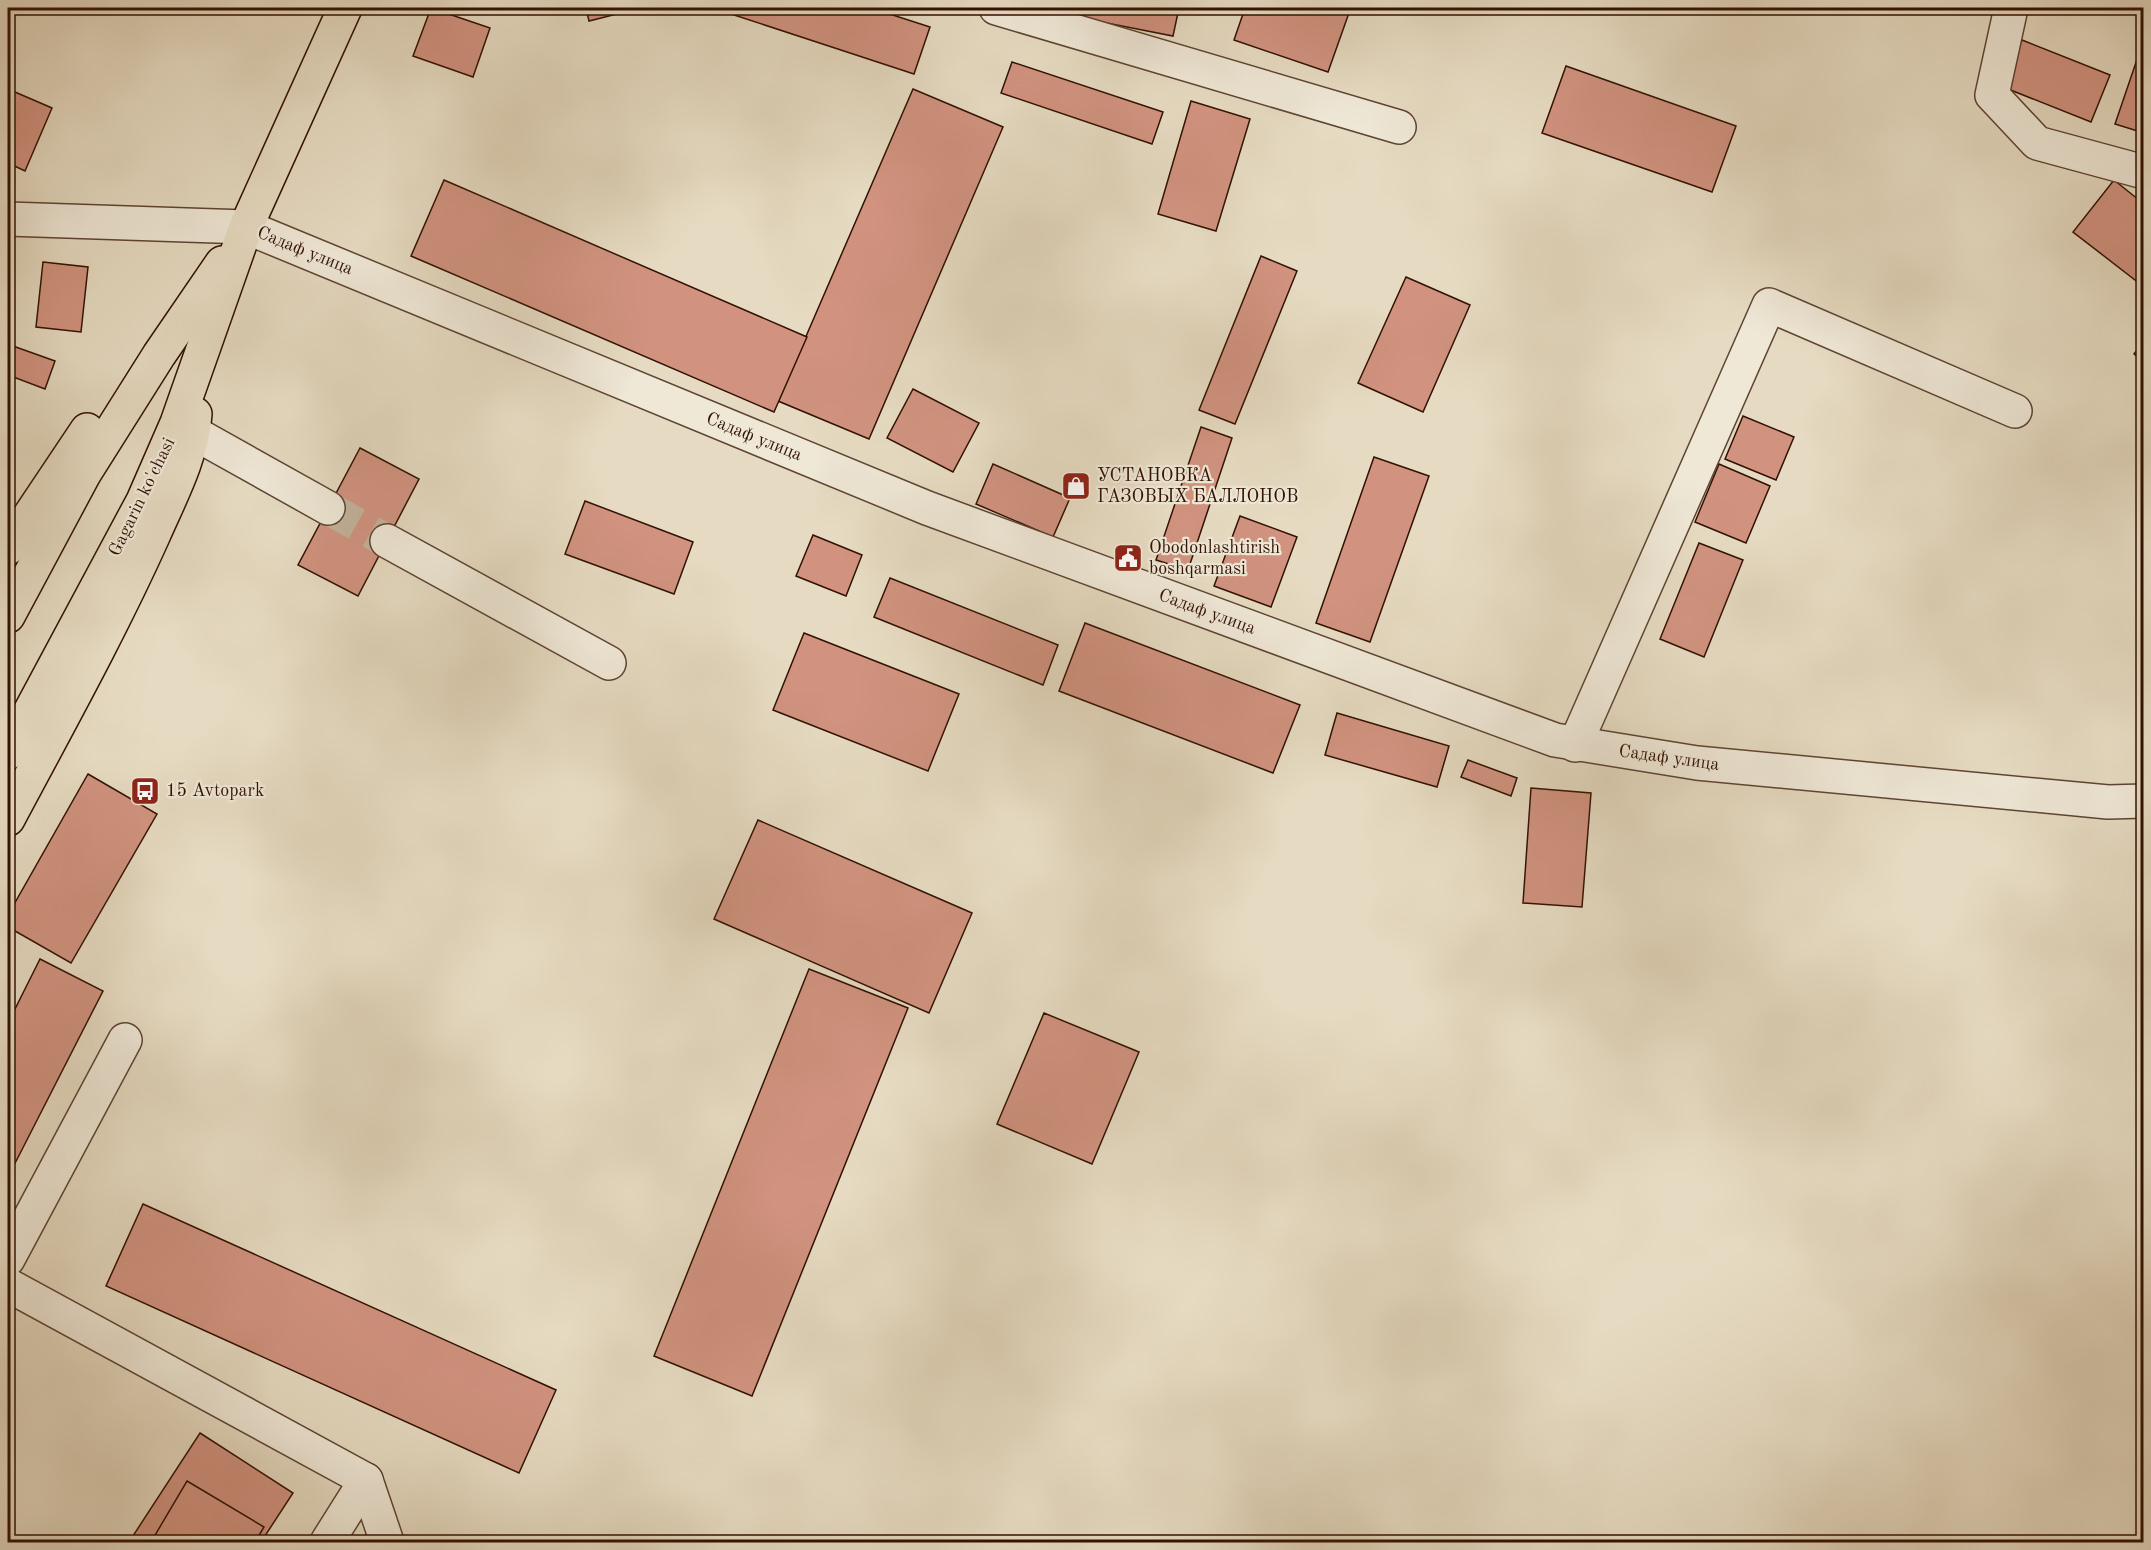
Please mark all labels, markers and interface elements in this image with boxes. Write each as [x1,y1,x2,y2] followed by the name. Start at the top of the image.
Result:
[254,224,356,279] street label: Садаф улица
[703,410,805,465] street label: Садаф улица
[106,435,178,559] street label: Gagarin ko'chasi
[1097,467,1298,506] place label: УСТАНОВКА ГАЗОВЫХ БАЛЛОНОВ
[1060,470,1092,502] shop icon: УСТАНОВКА ГАЗОВЫХ БАЛЛОНОВ
[1149,539,1280,578] place label: Obodonlashtirish boshqarmasi
[1112,542,1144,574] public building icon: Obodonlashtirish boshqarmasi
[1156,586,1258,639] street label: Садаф улица
[1617,742,1721,775] street label: Садаф улица
[129,775,161,807] bus stop icon: 15 Avtopark
[166,782,264,800] place label: 15 Avtopark

